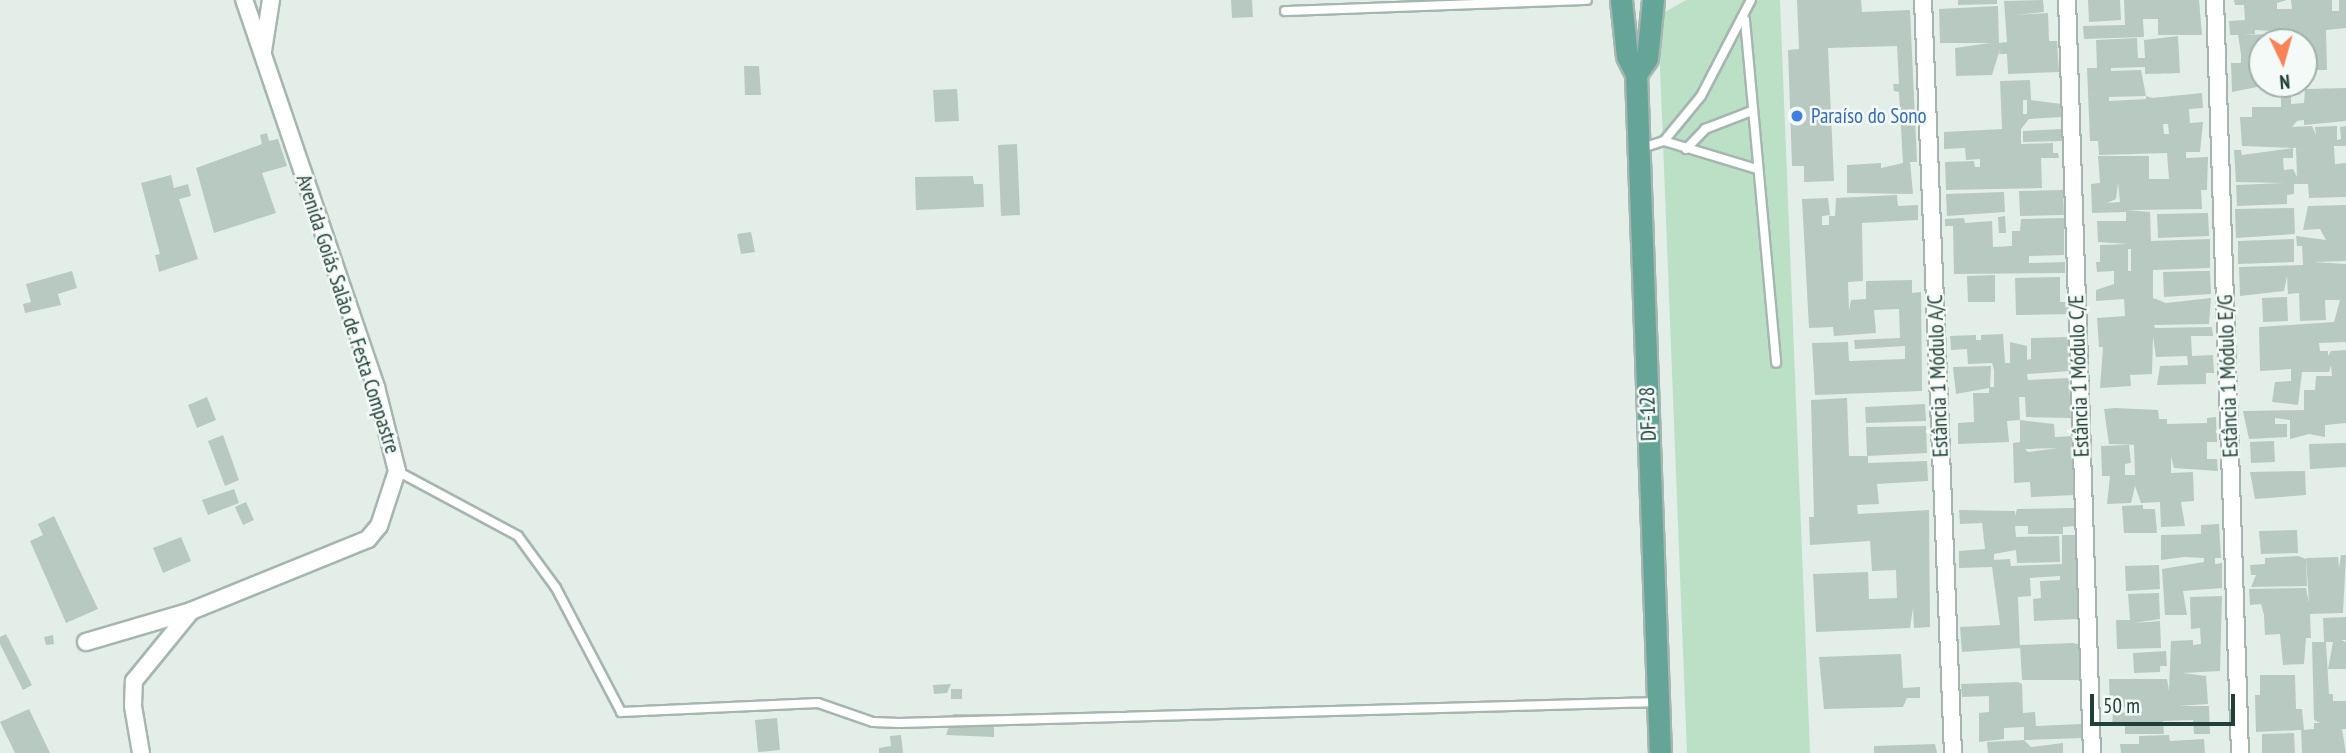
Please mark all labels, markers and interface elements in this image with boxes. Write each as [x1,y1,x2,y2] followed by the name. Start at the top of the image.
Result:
[2248,28,2318,98] north arrow
[2279,70,2291,94] text: N
[1811,103,1927,129] place label: Paraíso do Sono
[1789,108,1805,124] marker: Paraíso do Sono
[291,171,405,457] street label: Avenida Goiás Salão de Festa Compastre
[1923,294,1953,458] street label: Estância 1 Módulo A/C
[2213,294,2243,458] street label: Estância 1 Módulo E/G
[2064,295,2094,457] street label: Estância 1 Módulo C/E
[1634,386,1662,442] street label: DF-128
[2094,680,2239,724] scale bar
[2103,692,2140,719] text: 50 m

